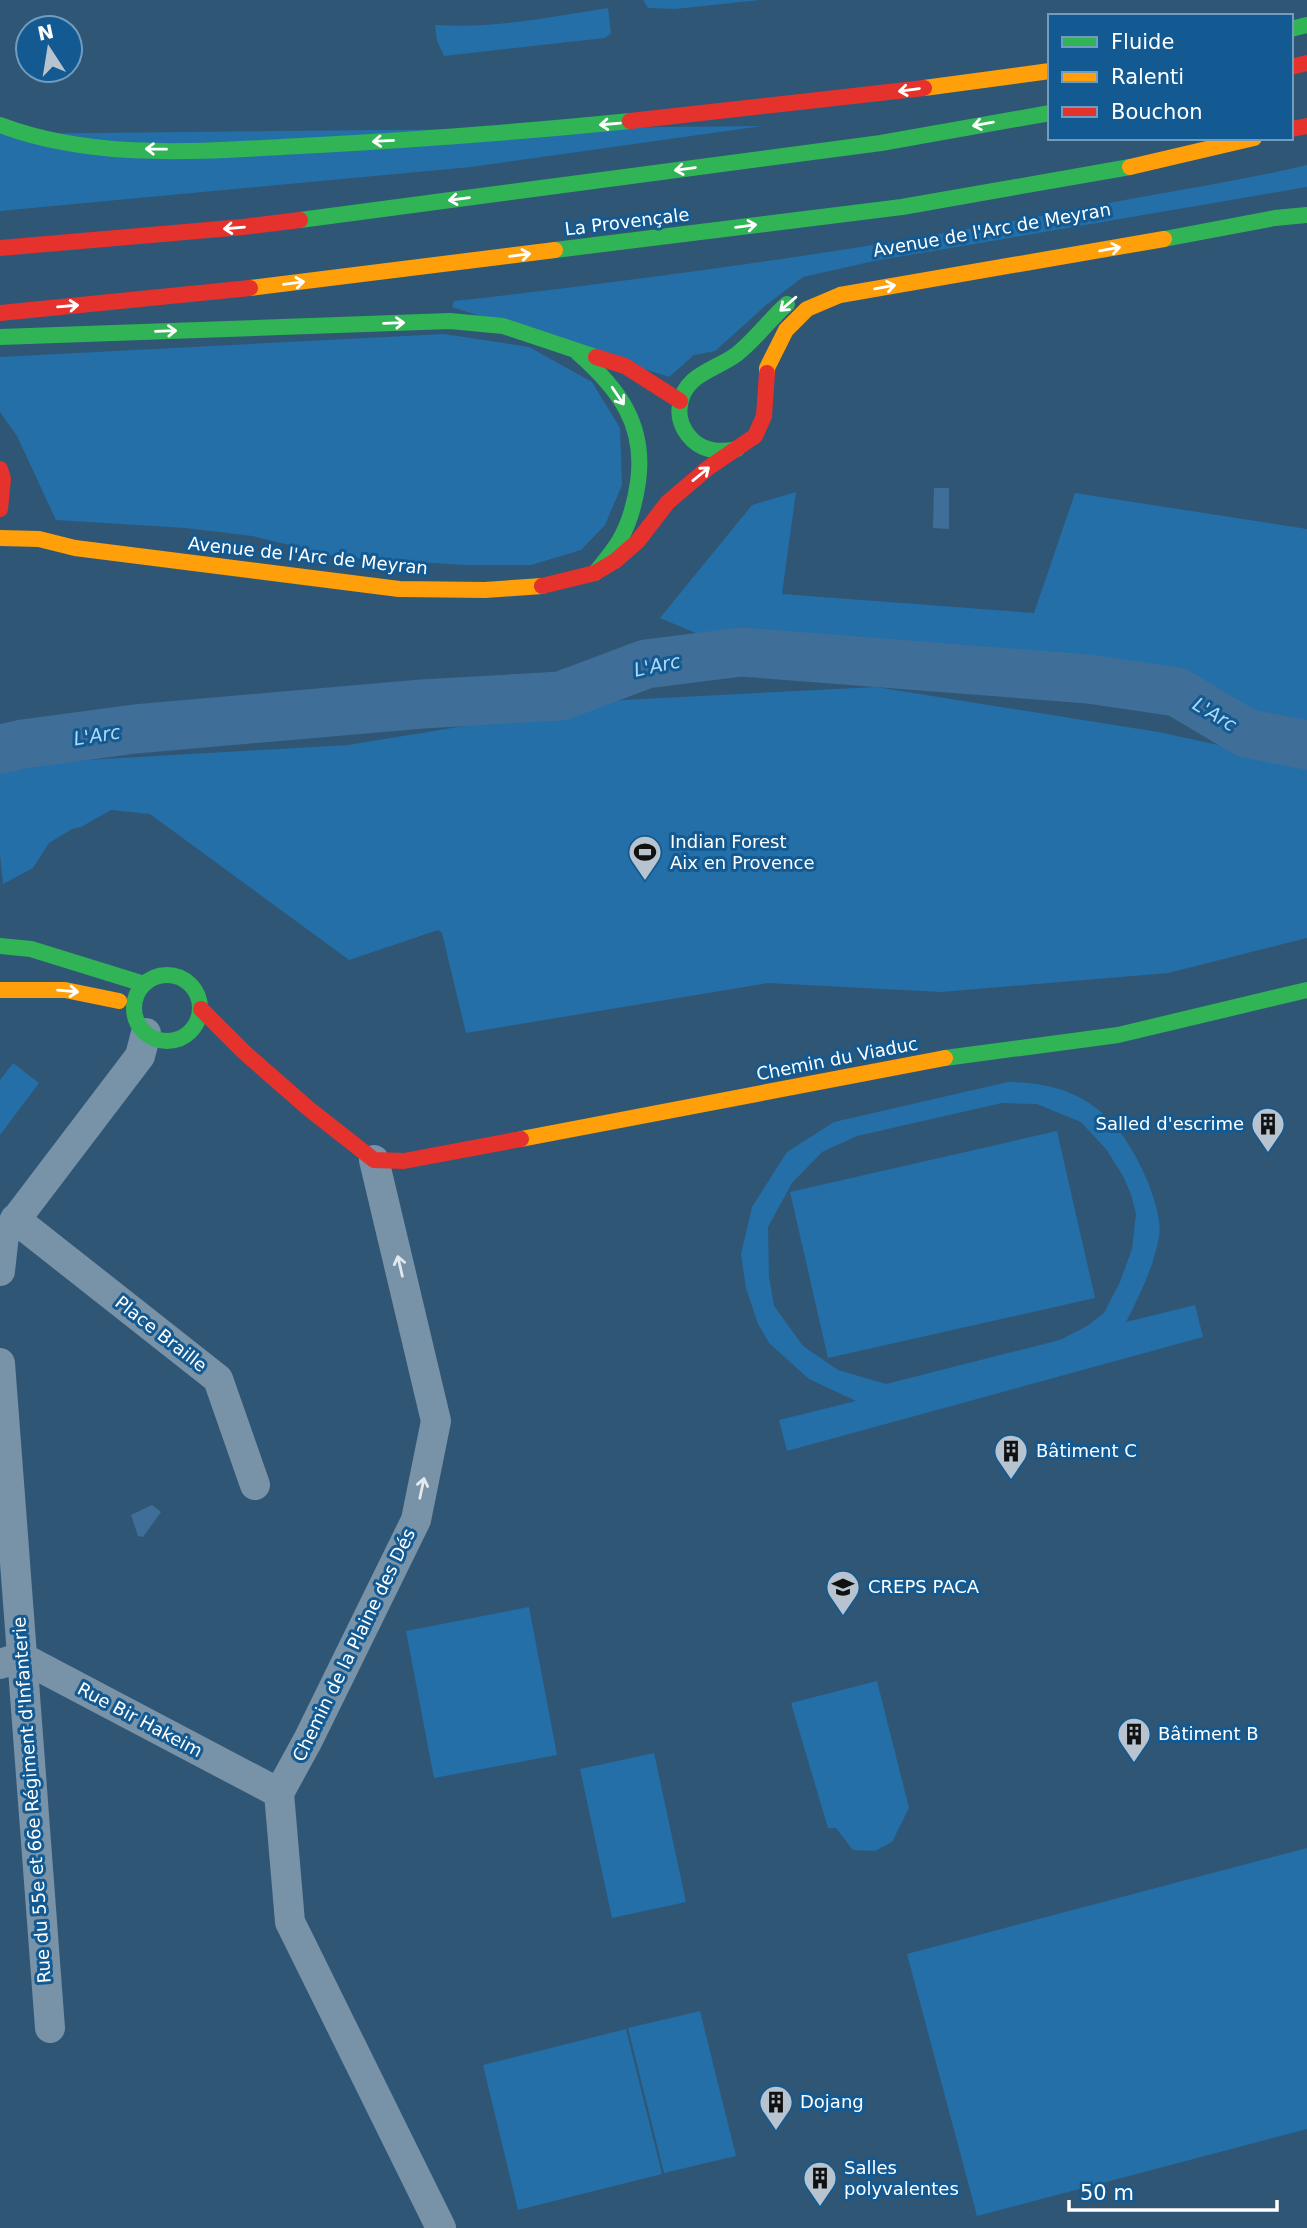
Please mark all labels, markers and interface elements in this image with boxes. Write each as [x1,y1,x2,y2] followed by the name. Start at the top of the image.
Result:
[14,14,84,84] north arrow
[1048,14,1293,140] legend
[35,20,56,45] text: N
[1111,30,1174,54] text: Fluide
[1111,65,1184,89] text: Ralenti
[898,84,921,97] one-way arrow
[1111,100,1203,124] text: Bouchon
[600,118,622,131] one-way arrow
[972,118,994,132] one-way arrow
[373,135,395,148] one-way arrow
[145,143,168,156] one-way arrow
[674,162,697,175] one-way arrow
[449,192,471,205] one-way arrow
[871,198,1112,261] street label: Avenue de l'Arc de Meyran
[563,203,690,240] street label: La Provençale
[734,220,757,233] one-way arrow
[223,222,246,235] one-way arrow
[1098,242,1120,255] one-way arrow
[508,248,531,261] one-way arrow
[282,276,305,289] one-way arrow
[873,280,896,293] one-way arrow
[779,296,797,312] one-way arrow
[56,299,79,312] one-way arrow
[382,317,405,330] one-way arrow
[154,325,177,338] one-way arrow
[611,386,626,405] one-way arrow
[692,466,710,482] one-way arrow
[187,532,429,579] street label: Avenue de l'Arc de Meyran
[632,649,683,681] water label: L'Arc
[1189,692,1241,736] water label: L'Arc
[72,720,123,750] water label: L'Arc
[670,831,815,873] place label: Indian Forest Aix en Provence
[626,833,664,882] sports icon: Indian Forest Aix en Provence
[56,985,78,998] one-way arrow
[754,1033,919,1084] street label: Chemin du Viaduc
[1249,1105,1287,1154] building icon: Salled d'escrime
[1096,1113,1244,1134] place label: Salled d'escrime
[393,1255,407,1278] one-way arrow
[111,1291,211,1376] street label: Place Braille
[992,1432,1030,1481] building icon: Bâtiment C
[1036,1440,1137,1461] place label: Bâtiment C
[416,1477,430,1500] one-way arrow
[288,1525,419,1765] street label: Chemin de la Plaine des Dés
[824,1568,862,1617] school or university icon: CREPS PACA
[868,1576,980,1597] place label: CREPS PACA
[8,1616,55,1984] street label: Rue du 55e et 66e Régiment d'Infanterie
[74,1678,206,1761] street label: Rue Bir Hakeim
[1115,1715,1153,1764] building icon: Bâtiment B
[1158,1723,1259,1744] place label: Bâtiment B
[757,2083,795,2132] building icon: Dojang
[800,2091,864,2112] place label: Dojang
[844,2157,959,2199] place label: Salles polyvalentes
[801,2159,839,2208] building icon: Salles polyvalentes
[1069,2168,1277,2212] scale bar
[1080,2181,1134,2205] text: 50 m

